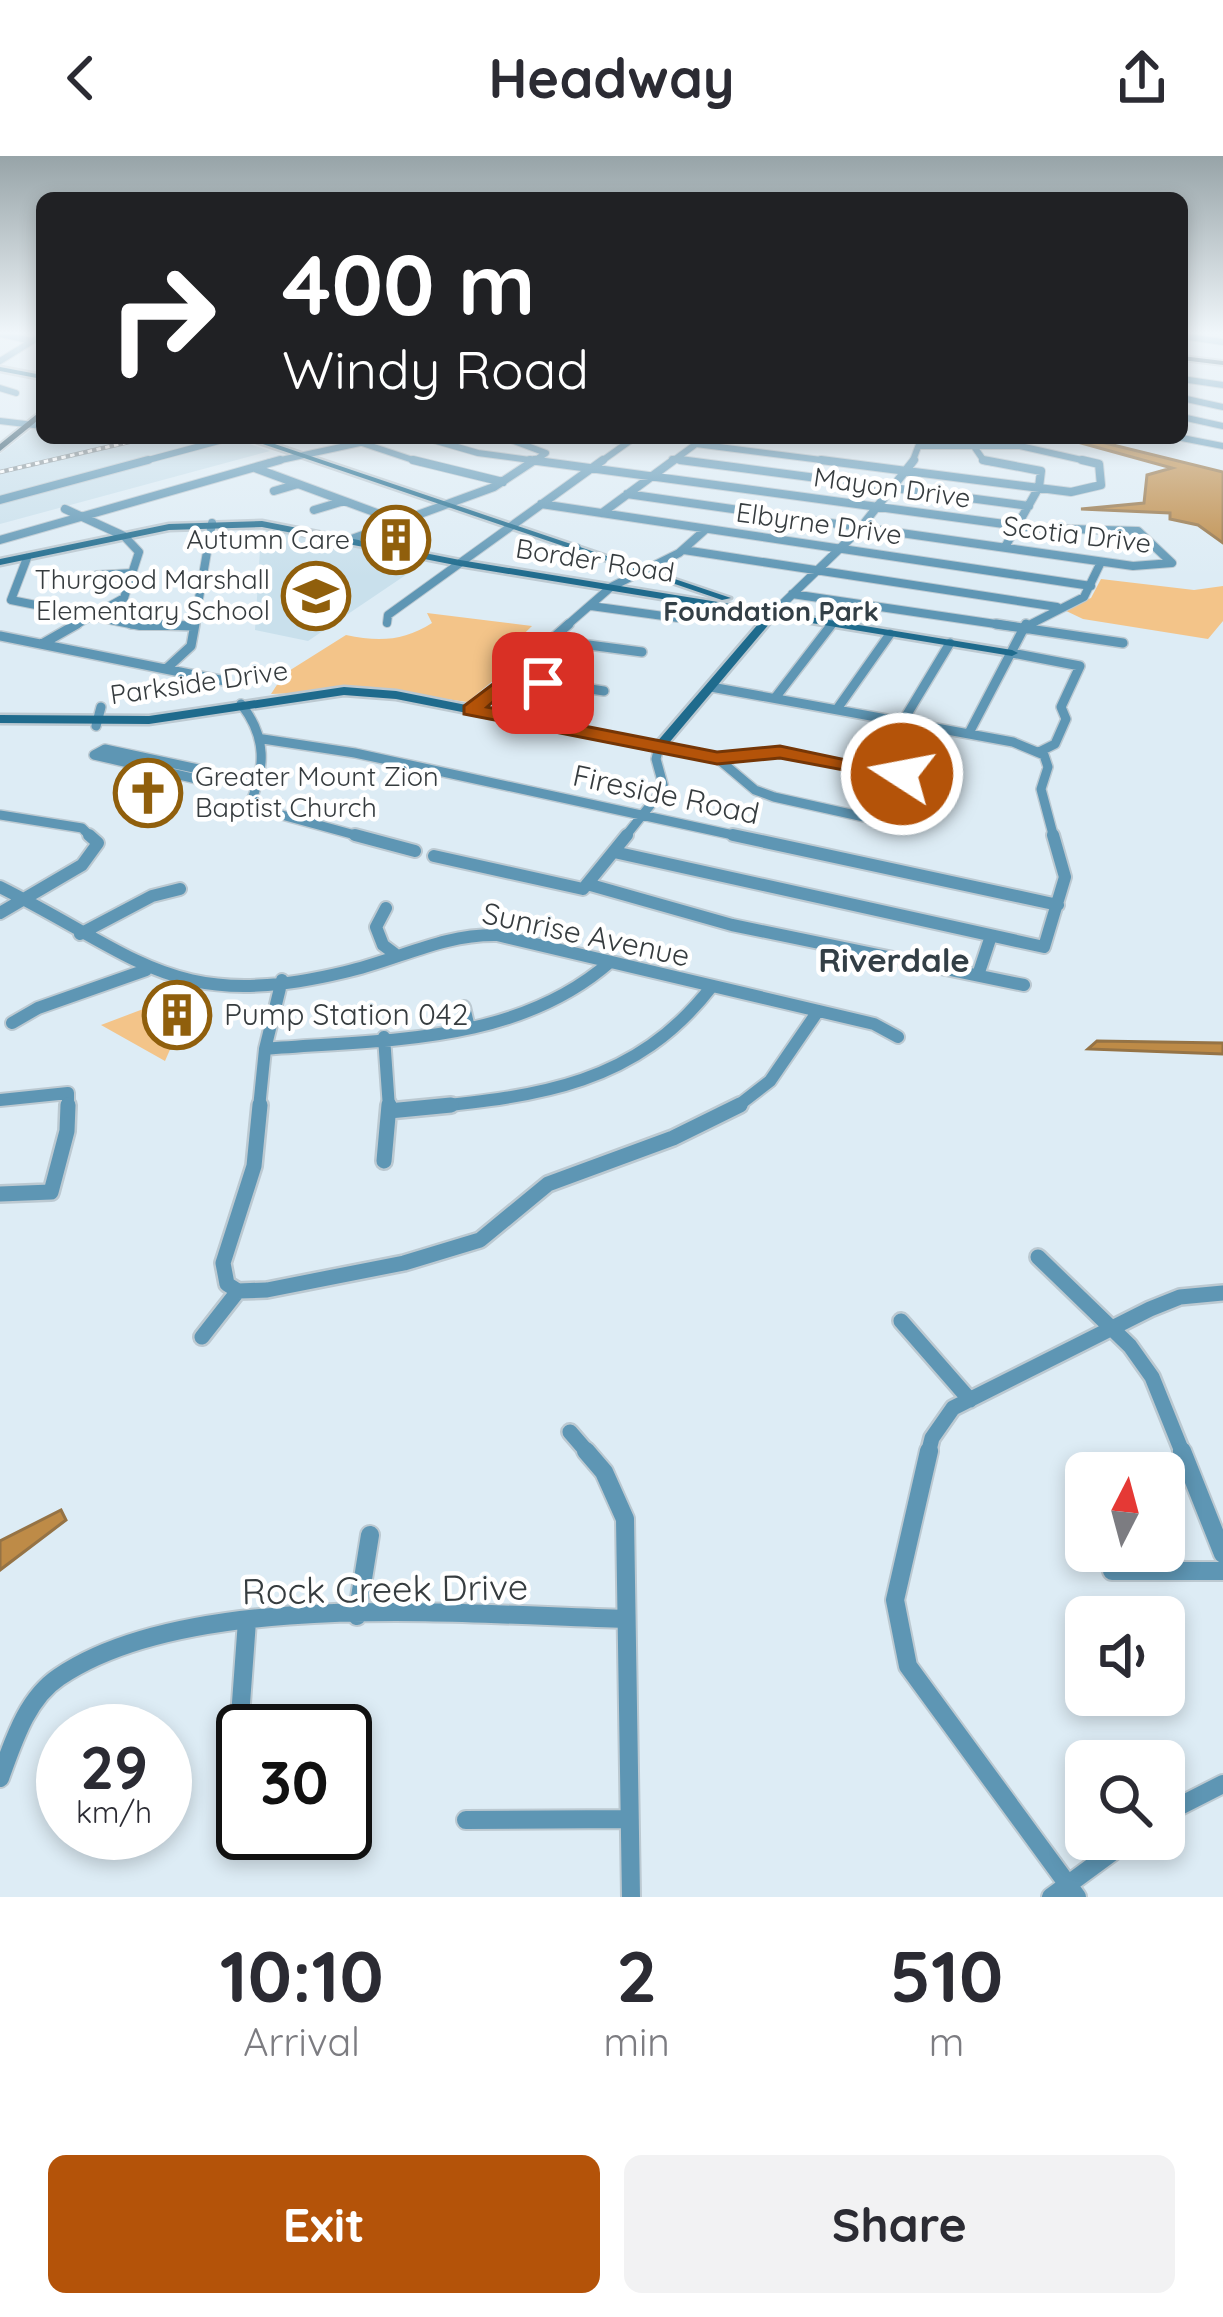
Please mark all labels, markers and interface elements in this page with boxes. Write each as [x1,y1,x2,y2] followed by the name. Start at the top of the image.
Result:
[488,44,735,112] text: Headway
[48,45,114,111] icon: back
[1109,45,1175,111] icon: share
[282,231,536,336] text: 400 m
[84,240,240,396] icon: right
[282,335,589,403] text: Windy Road
[811,459,973,515] street label: Mayon Drive
[734,495,904,551] street label: Elbyrne Drive
[361,505,431,575] building icon: Autumn Care
[1001,508,1153,560] street label: Scotia Drive
[186,522,350,556] place label: Autumn Care
[513,531,677,589] street label: Border Road
[281,561,351,631] school or university icon: Thurgood Marshall Elementary School
[34,562,270,627] place label: Thurgood Marshall Elementary School
[663,594,879,628] district label: Foundation Park
[492,632,594,734] pin
[510,650,576,716] icon: arrive
[108,653,290,711] street label: Parkside Drive
[839,711,965,837] position arrow
[570,756,763,832] street label: Fireside Road
[113,758,183,828] church icon: Greater Mount Zion Baptist Church
[195,759,439,824] place label: Greater Mount Zion Baptist Church
[479,893,693,975] street label: Sunrise Avenue
[818,939,970,980] district label: Riverdale
[142,980,212,1050] building icon: Pump Station 042
[224,995,468,1033] place label: Pump Station 042
[1065,1452,1185,1572] north arrow
[1065,1452,1185,1860] map controls
[241,1564,529,1613] street label: Rock Creek Drive
[1065,1596,1185,1716] button: sound
[216,1704,372,1860] speed limit sign: 30
[80,1729,148,1804] text: 29
[1065,1740,1185,1860] button: search
[76,1793,152,1831] text: km/h
[220,1930,384,2020] text: 10:10
[616,1930,657,2020] text: 2
[890,1930,1003,2020] text: 510
[243,2017,360,2066] text: Arrival
[603,2017,670,2066] text: min
[929,2017,964,2066] text: m
[48,2155,600,2293] button: Exit
[624,2155,1175,2293] button: Share

